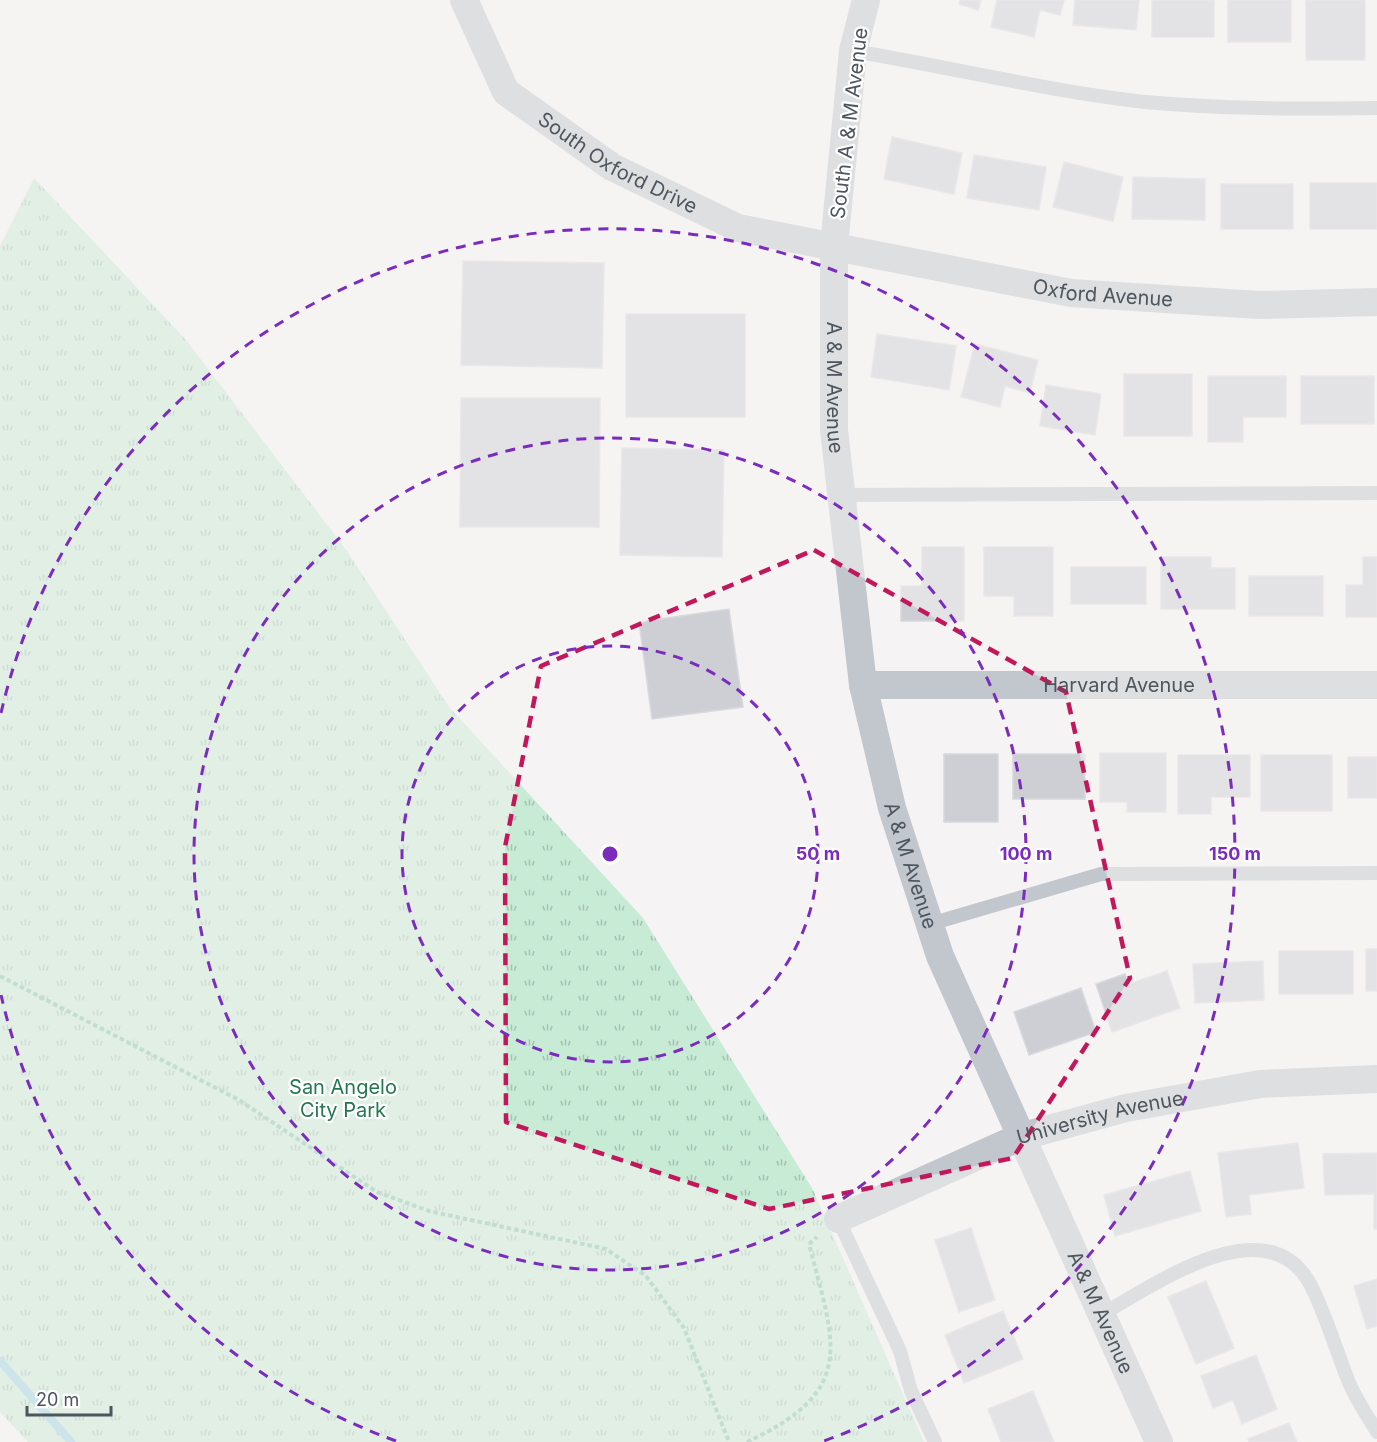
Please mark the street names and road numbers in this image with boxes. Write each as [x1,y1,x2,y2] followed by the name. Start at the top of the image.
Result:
[825,26,873,220] street label: South A & M Avenue
[534,107,701,219] street label: South Oxford Drive
[1031,274,1174,311] street label: Oxford Avenue
[822,321,849,455] street label: A & M Avenue
[1043,673,1195,697] street label: Harvard Avenue
[879,799,942,932] street label: A & M Avenue
[1014,1086,1185,1149] street label: University Avenue
[1063,1247,1139,1377] street label: A & M Avenue

